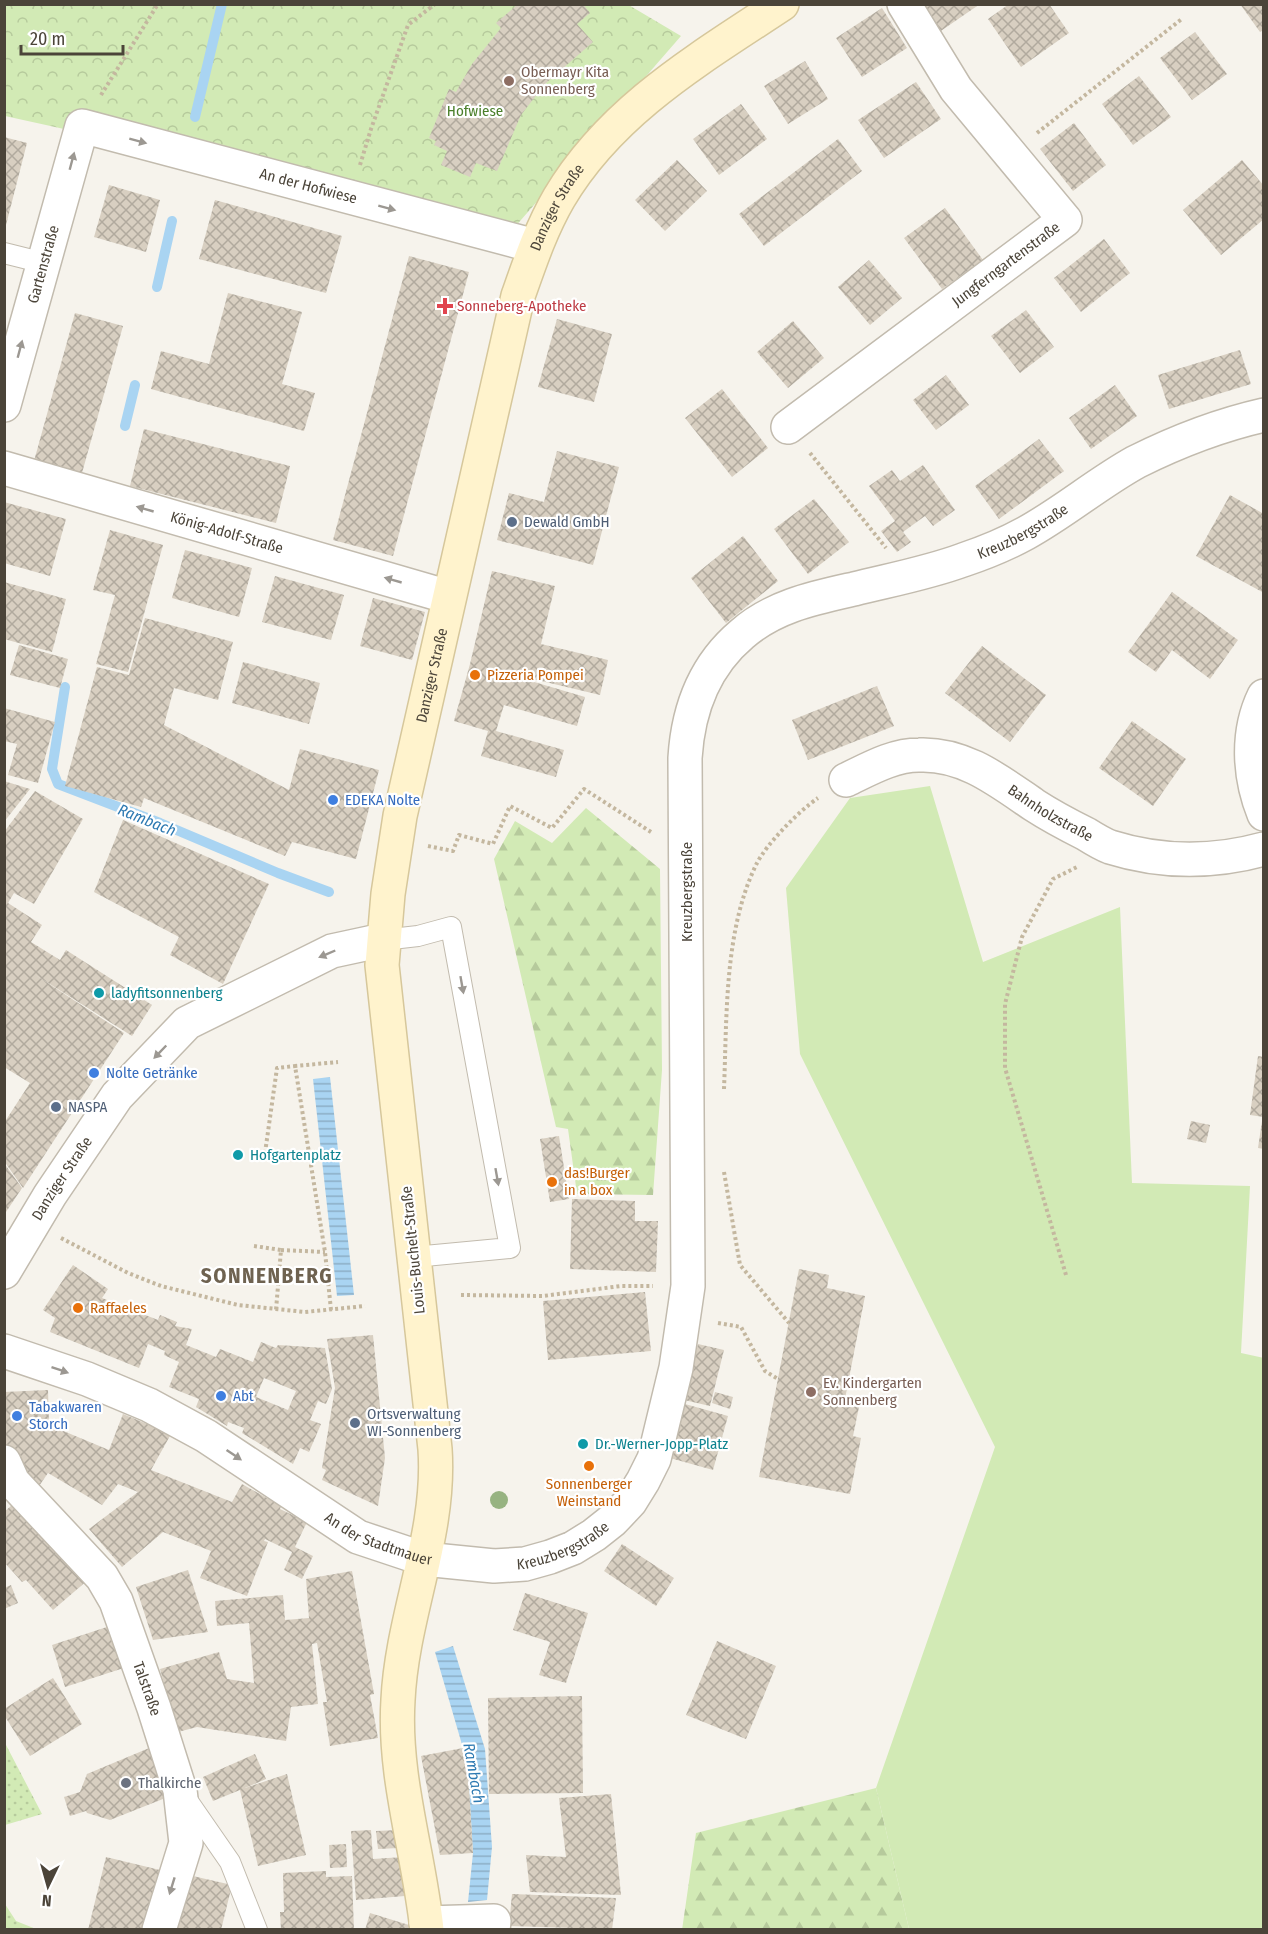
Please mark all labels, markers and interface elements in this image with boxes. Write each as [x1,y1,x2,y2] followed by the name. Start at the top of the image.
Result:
[21,18,123,56] scale bar
[30,28,65,50] text: 20 m
[521,63,609,98] place label: Obermayr Kita Sonnenberg
[502,74,516,88] marker: Obermayr Kita Sonnenberg
[447,102,503,120] park label: Hofwiese
[129,137,147,146] one-way arrow
[68,152,77,170] one-way arrow
[526,160,588,254] street label: Danziger Straße
[258,164,359,208] street label: An der Hofwiese
[378,203,397,213] one-way arrow
[948,218,1063,310] street label: Jungferngartenstraße
[24,223,63,305] street label: Gartenstraße
[457,297,587,315] place label: Sonneberg-Apotheke
[438,299,452,313] marker: Sonneberg-Apotheke
[16,340,25,358] one-way arrow
[975,500,1071,563] street label: Kreuzbergstraße
[136,504,154,513] one-way arrow
[168,508,285,557] street label: König-Adolf-Straße
[524,513,610,531] place label: Dewald GmbH
[505,515,519,529] marker: Dewald GmbH
[384,575,402,584] one-way arrow
[412,626,451,724] street label: Danziger Straße
[487,666,584,684] place label: Pizzeria Pompei
[468,668,482,682] marker: Pizzeria Pompei
[1004,781,1096,845] street label: Bahnholzstraße
[345,791,420,809] place label: EDEKA Nolte
[326,793,340,807] marker: EDEKA Nolte
[115,800,179,840] water label: Rambach
[678,842,696,942] street label: Kreuzbergstraße
[317,949,335,959] one-way arrow
[457,976,466,995] one-way arrow
[111,984,223,1002] place label: ladyfitsonnenberg
[92,986,106,1000] marker: ladyfitsonnenberg
[153,1044,167,1059] one-way arrow
[106,1064,198,1082] place label: Nolte Getränke
[87,1066,101,1080] marker: Nolte Getränke
[68,1098,107,1116] place label: NASPA
[49,1100,63,1114] marker: NASPA
[28,1133,96,1224] street label: Danziger Straße
[250,1146,341,1164] place label: Hofgartenplatz
[231,1148,245,1162] marker: Hofgartenplatz
[564,1164,630,1199] place label: das!Burger in a box
[492,1167,501,1186] one-way arrow
[545,1175,559,1189] marker: das!Burger in a box
[397,1185,429,1315] street label: Louis-Buchelt-Straße
[201,1263,333,1289] district label: SONNENBERG
[90,1299,147,1317] place label: Raffaeles
[71,1301,85,1315] marker: Raffaeles
[51,1366,69,1375] one-way arrow
[823,1374,922,1409] place label: Ev. Kindergarten Sonnenberg
[804,1385,818,1399] marker: Ev. Kindergarten Sonnenberg
[233,1387,254,1405] place label: Abt
[214,1389,228,1403] marker: Abt
[29,1398,102,1433] place label: Tabakwaren Storch
[367,1405,461,1440] place label: Ortsverwaltung WI-Sonnenberg
[10,1409,24,1423] marker: Tabakwaren Storch
[348,1416,362,1430] marker: Ortsverwaltung WI-Sonnenberg
[595,1435,728,1453] place label: Dr.-Werner-Jopp-Platz
[576,1437,590,1451] marker: Dr.-Werner-Jopp-Platz
[226,1449,242,1461] one-way arrow
[582,1459,596,1473] marker: Sonnenberger Weinstand
[546,1475,633,1510] place label: Sonnenberger Weinstand
[321,1508,434,1569] street label: An der Stadtmauer
[516,1518,613,1574] street label: Kreuzbergstraße
[129,1659,165,1718] street label: Talstraße
[459,1741,489,1805] water label: Rambach
[138,1774,201,1792] place label: Thalkirche
[119,1776,133,1790] marker: Thalkirche
[18,1856,78,1916] north arrow
[167,1877,176,1895] one-way arrow
[41,1891,52,1910] text: N

